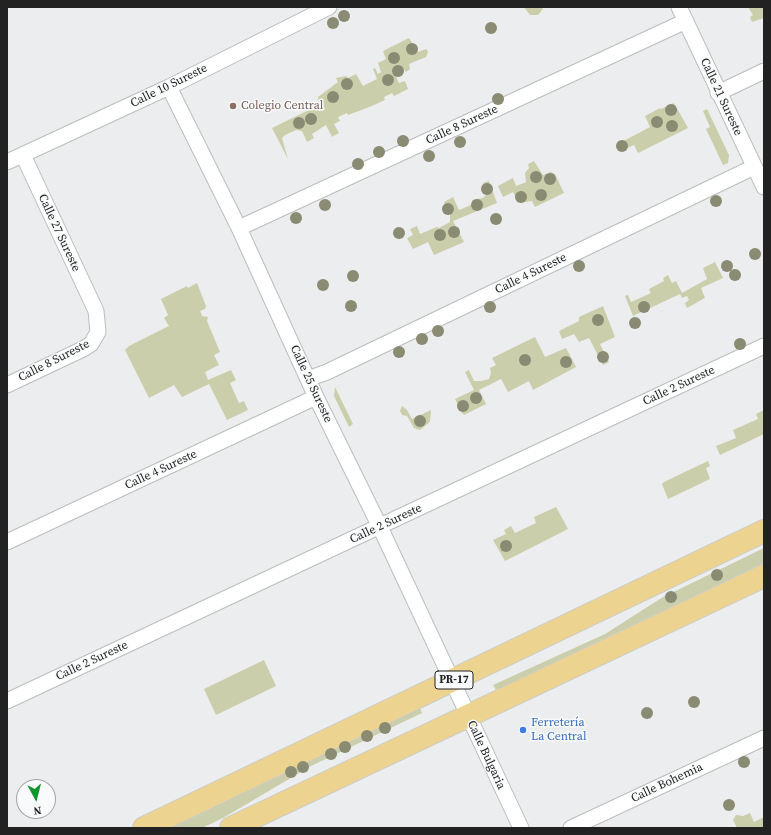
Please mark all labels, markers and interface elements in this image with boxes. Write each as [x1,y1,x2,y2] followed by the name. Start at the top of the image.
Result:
[697,56,745,138] street label: Calle 21 Sureste
[128,61,210,111] street label: Calle 10 Sureste
[241,99,323,113] place label: Colegio Central
[228,101,238,111] marker: Colegio Central
[424,102,500,148] street label: Calle 8 Sureste
[35,192,83,274] street label: Calle 27 Sureste
[493,250,569,298] street label: Calle 4 Sureste
[16,337,92,385] street label: Calle 8 Sureste
[287,343,335,425] street label: Calle 25 Sureste
[641,363,717,409] street label: Calle 2 Sureste
[123,447,199,493] street label: Calle 4 Sureste
[348,501,424,547] street label: Calle 2 Sureste
[54,638,130,684] street label: Calle 2 Sureste
[435,671,473,689] road number: PR-17
[531,716,586,744] place label: Ferretería La Central
[464,718,508,792] street label: Calle Bulgaria
[518,725,528,735] marker: Ferretería La Central
[629,760,705,806] street label: Calle Bohemia
[16,779,56,819] north arrow
[33,802,42,818] text: N

